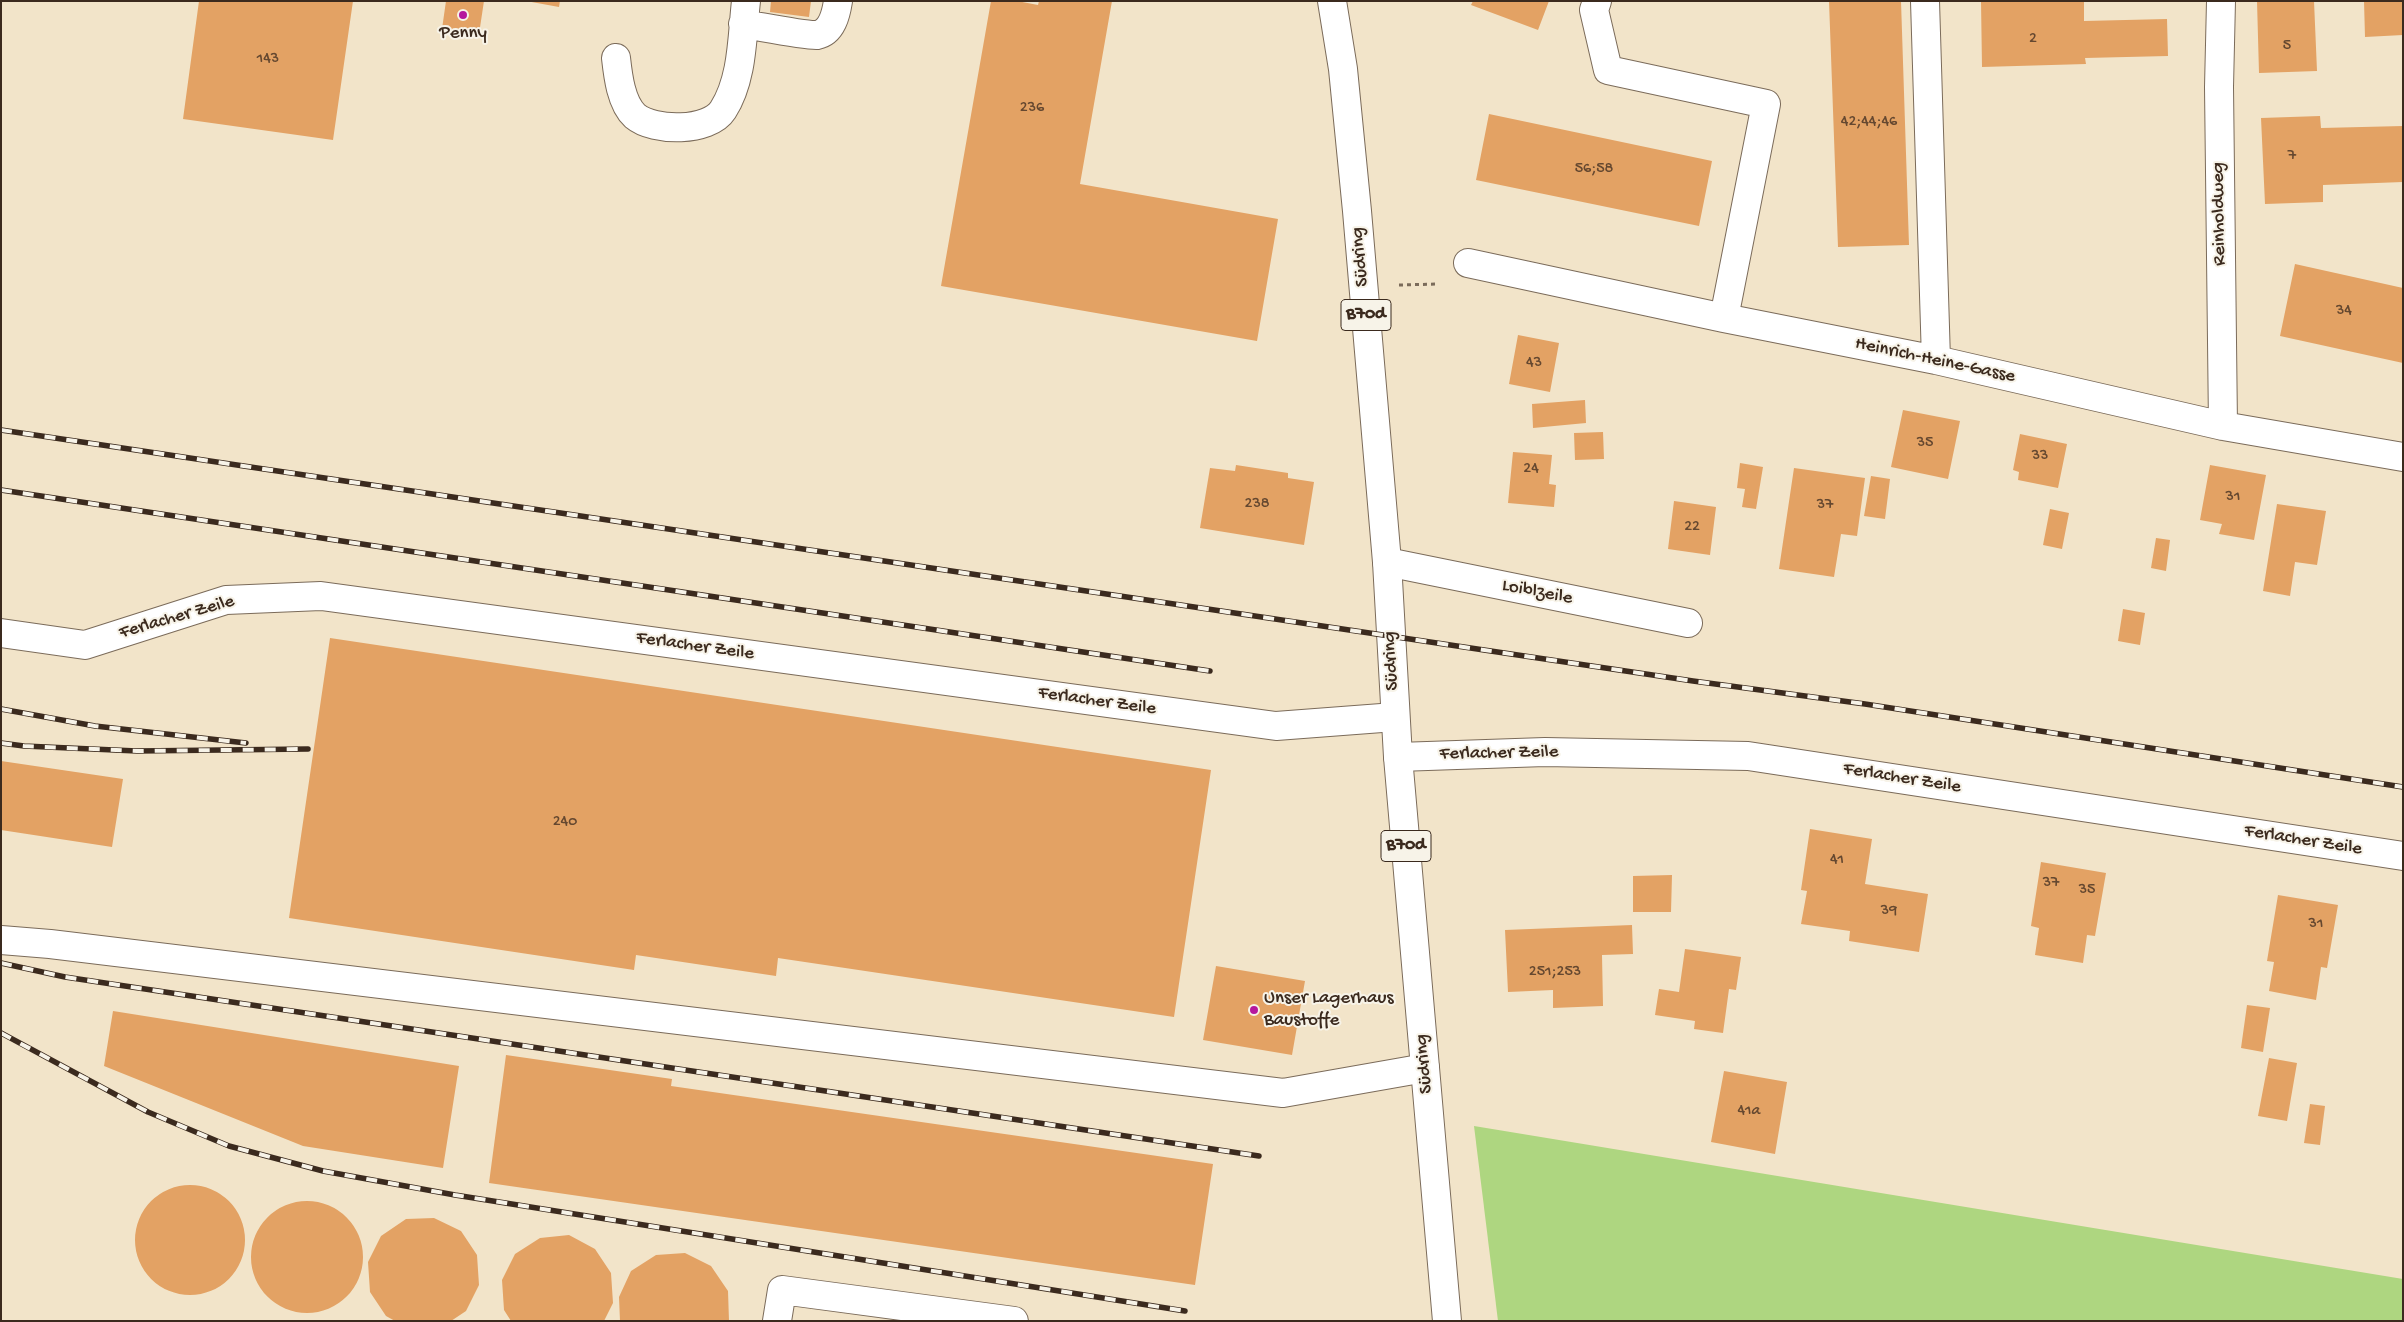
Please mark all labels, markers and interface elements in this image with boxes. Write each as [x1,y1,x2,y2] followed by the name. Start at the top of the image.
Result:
[457,9,469,21] marker: Penny
[439,23,487,45] place label: Penny
[2029,30,2037,50] house number: 2
[2283,37,2291,57] house number: 5
[257,50,279,70] house number: 143
[1020,99,1044,119] house number: 236
[1841,113,1897,133] house number: 42;44;46
[2288,147,2296,167] house number: 7
[1575,160,1613,180] house number: 56;58
[2208,162,2232,266] street label: Reinholdweg
[1347,226,1375,288] street label: Südring
[1341,300,1391,330] road number: B70d
[2336,302,2352,322] house number: 34
[1853,333,2017,389] street label: Heinrich-Heine-Gasse
[1526,354,1542,374] house number: 43
[1917,434,1933,454] house number: 35
[2032,447,2048,467] house number: 33
[1523,460,1539,480] house number: 24
[2226,488,2240,508] house number: 31
[1245,495,1269,515] house number: 238
[1817,496,1833,516] house number: 37
[1684,518,1700,538] house number: 22
[1500,575,1574,611] street label: Loiblzeile
[117,591,237,645] street label: Ferlacher Zeile
[635,627,755,667] street label: Ferlacher Zeile
[1379,631,1405,691] street label: Südring
[1037,682,1157,722] street label: Ferlacher Zeile
[1439,742,1559,766] street label: Ferlacher Zeile
[1841,758,1963,800] street label: Ferlacher Zeile
[553,813,577,833] house number: 240
[2242,820,2364,862] street label: Ferlacher Zeile
[1381,830,1431,861] road number: B70d
[1830,851,1844,871] house number: 41
[2043,874,2059,894] house number: 37
[2079,881,2095,901] house number: 35
[1881,902,1897,922] house number: 39
[2309,915,2323,935] house number: 31
[1529,963,1581,983] house number: 251;253
[1264,988,1394,1032] place label: Unser Lagerhaus Baustoffe
[1248,1004,1260,1016] marker: Unser Lagerhaus Baustoffe
[1411,1033,1439,1095] street label: Südring
[1738,1102,1760,1122] house number: 41a

